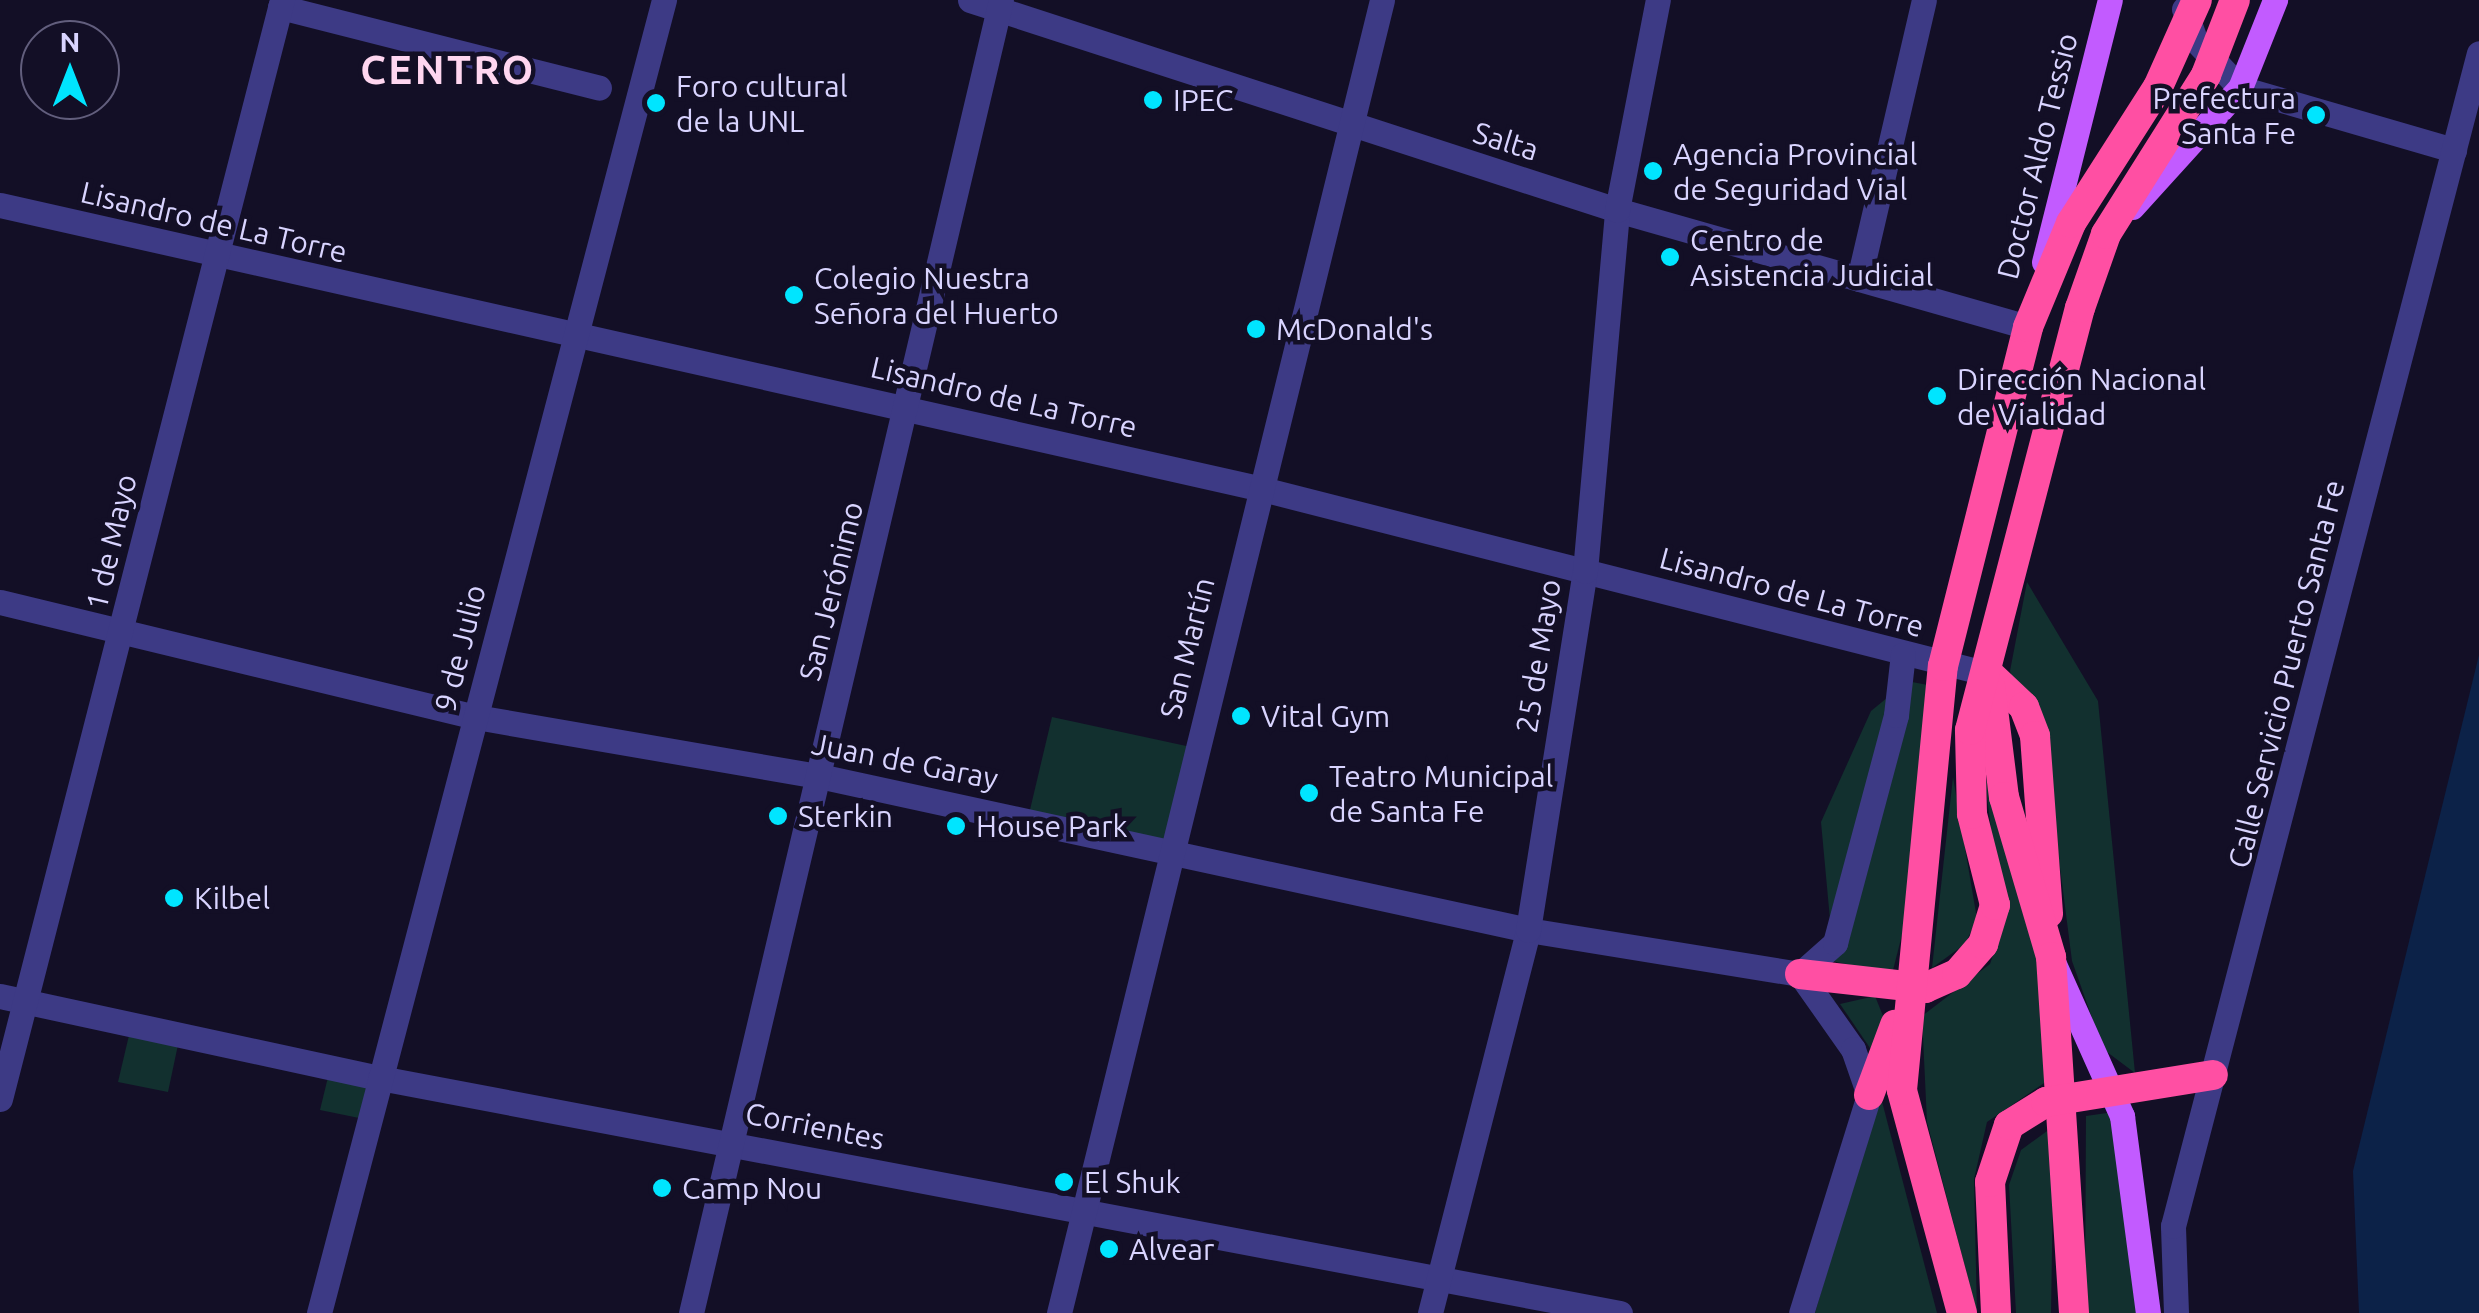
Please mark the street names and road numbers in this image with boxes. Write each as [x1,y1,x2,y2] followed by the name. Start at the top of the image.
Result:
[1989,29,2085,283] street label: Doctor Aldo Tessio
[1469,114,1543,168] street label: Salta
[77,174,351,270] street label: Lisandro de La Torre
[867,349,1141,445] street label: Lisandro de La Torre
[78,471,144,613] street label: 1 de Mayo
[2220,476,2352,872] street label: Calle Servicio Puerto Santa Fe
[791,498,871,684] street label: San Jerónimo
[1656,539,1928,645] street label: Lisandro de La Torre
[1152,574,1222,722] street label: San Martín
[1508,577,1568,735] street label: 25 de Mayo
[427,581,493,715] street label: 9 de Julio
[809,725,1001,797] street label: Juan de Garay
[742,1095,888,1157] street label: Corrientes

